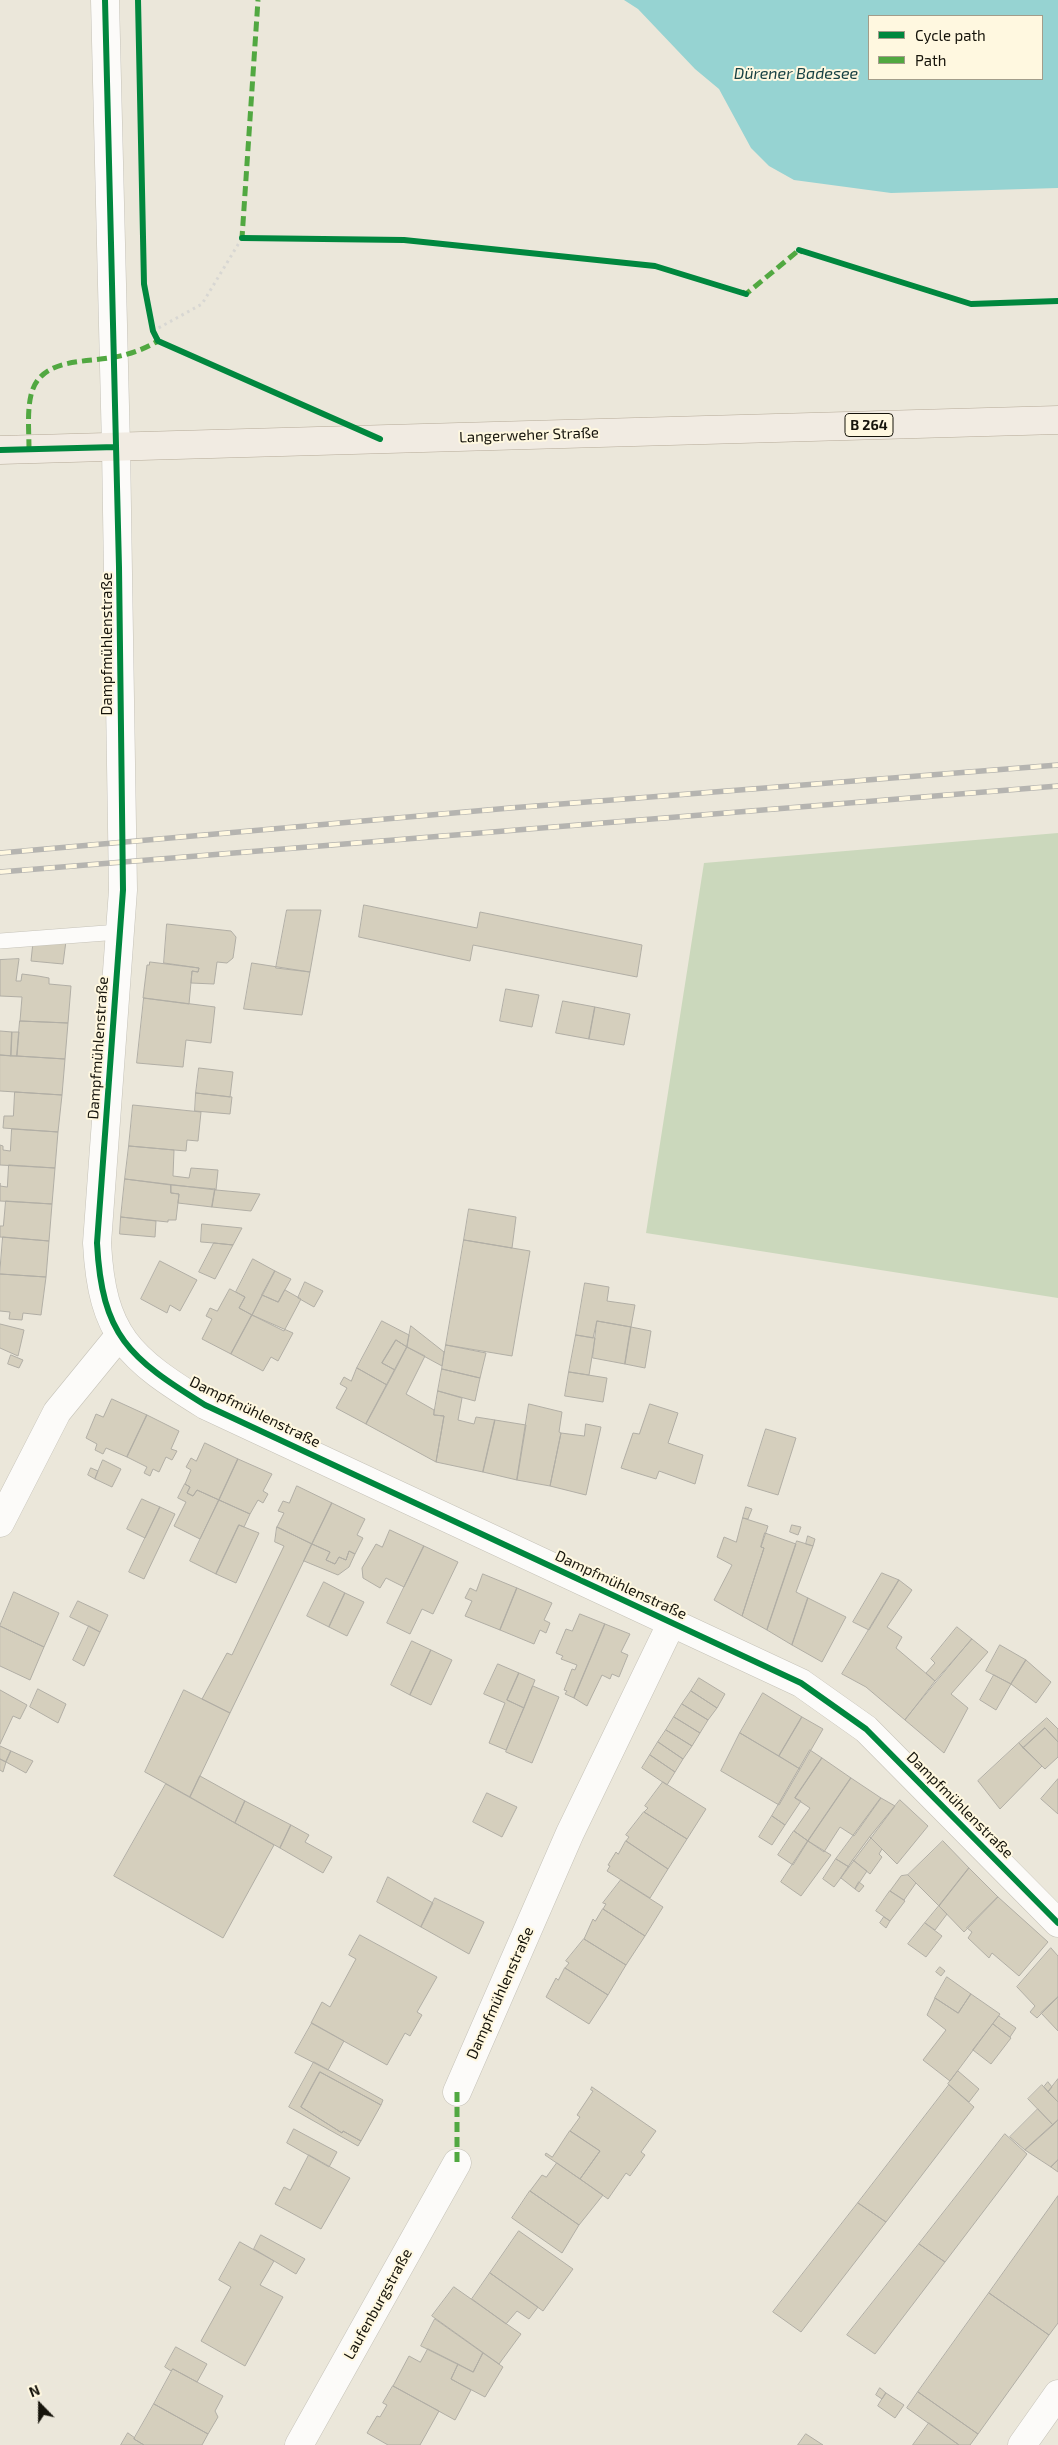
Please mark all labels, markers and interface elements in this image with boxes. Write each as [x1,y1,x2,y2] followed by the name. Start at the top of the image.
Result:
[868,15,1043,80] legend
[915,26,986,44] text: Cycle path
[915,51,946,69] text: Path
[734,64,858,84] water label: Dürener Badesee
[845,414,893,436] road number: B 264
[459,424,599,446] street label: Langerweher Straße
[98,572,116,716] street label: Dampfmühlenstraße
[84,976,112,1120] street label: Dampfmühlenstraße
[187,1373,323,1451] street label: Dampfmühlenstraße
[552,1547,690,1623] street label: Dampfmühlenstraße
[903,1748,1017,1862] street label: Dampfmühlenstraße
[463,1924,537,2062] street label: Dampfmühlenstraße
[340,2245,416,2363] street label: Laufenburgstraße
[15,2380,65,2430] north arrow
[26,2381,42,2400] text: N

